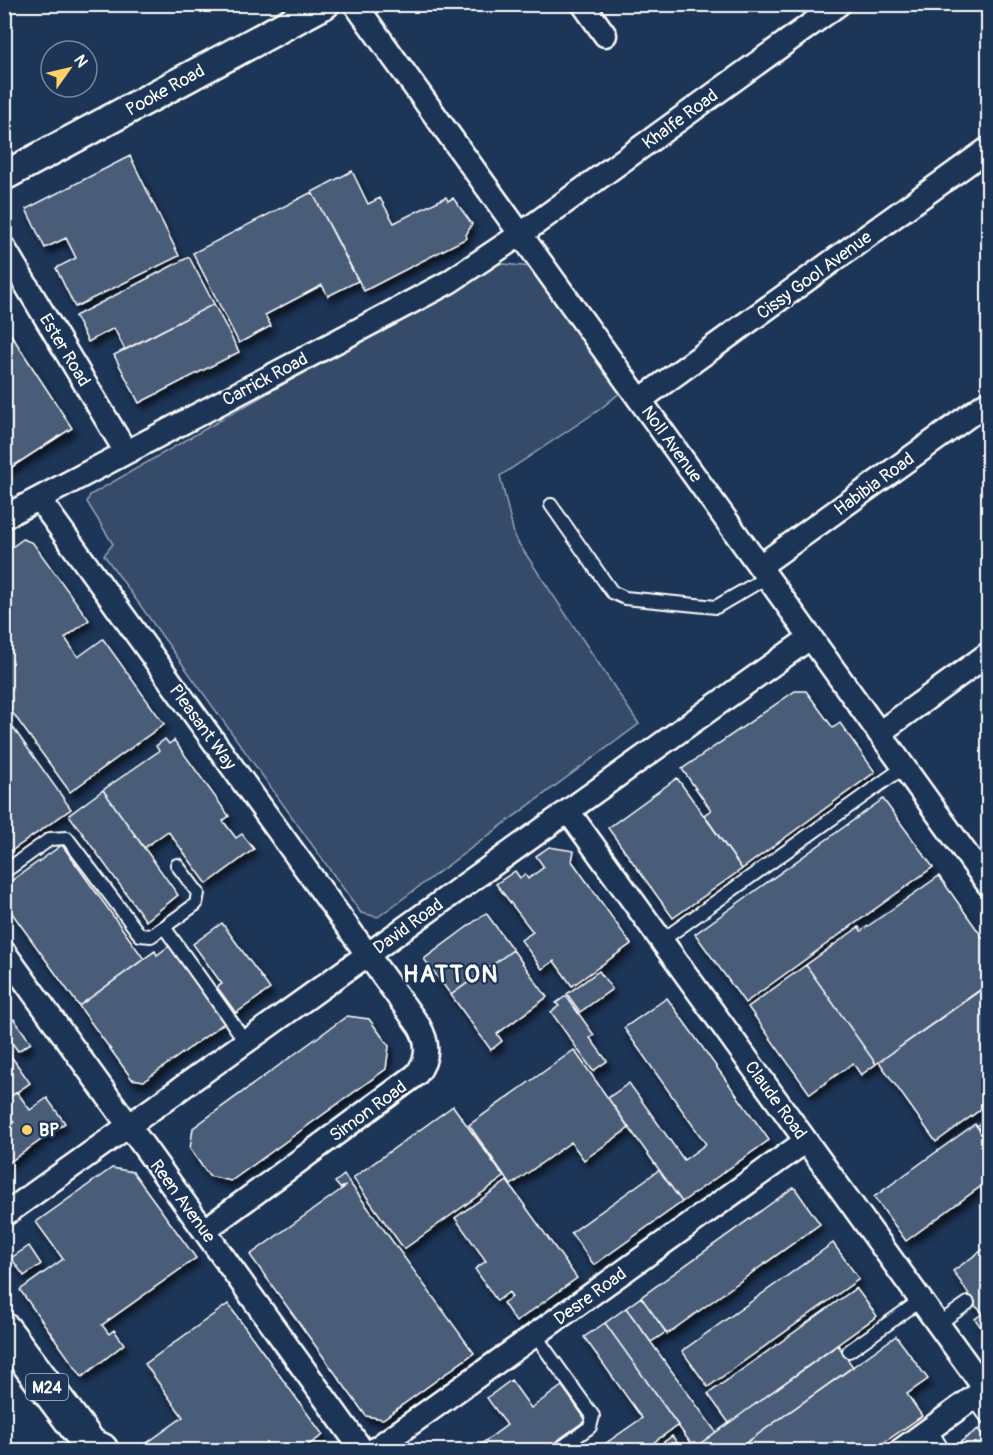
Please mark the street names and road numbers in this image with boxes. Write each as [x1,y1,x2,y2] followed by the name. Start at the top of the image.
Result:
[122,59,209,122] street label: Pooke Road
[638,84,723,155] street label: Khalfe Road
[752,226,876,325] street label: Cissy Gool Avenue
[34,310,95,391] street label: Ester Road
[219,347,312,412] street label: Carrick Road
[636,401,707,487] street label: Noll Avenue
[830,448,919,521] street label: Habibia Road
[164,680,241,775] street label: Pleasant Way
[369,893,448,960] street label: David Road
[739,1057,812,1144] street label: Claude Road
[325,1076,412,1147] street label: Simon Road
[145,1155,221,1247] street label: Reen Avenue
[549,1262,631,1330] street label: Desre Road
[26,1374,68,1400] road number: M24

